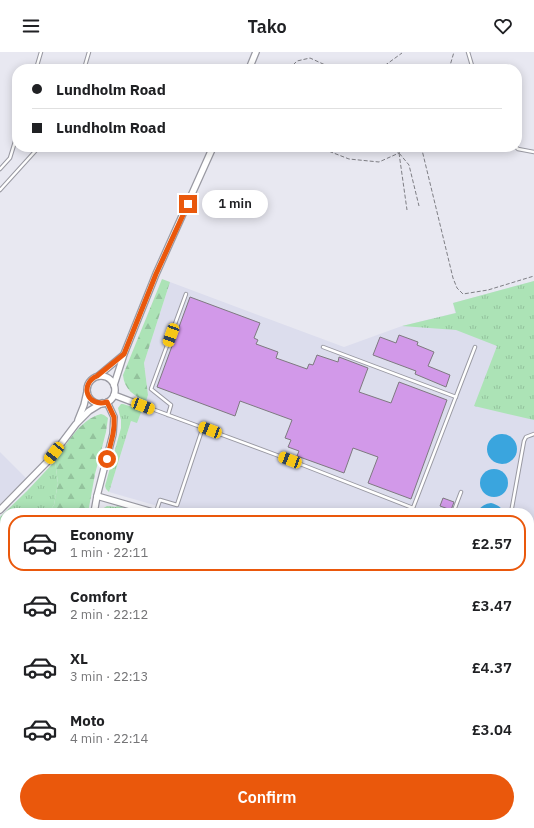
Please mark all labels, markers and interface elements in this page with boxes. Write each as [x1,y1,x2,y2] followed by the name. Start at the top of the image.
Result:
[20,15,42,37] icon: menu
[247,15,287,38] text: Tako
[492,15,514,37] icon: heart
[56,80,166,99] text: Lundholm Road
[56,118,166,137] text: Lundholm Road
[202,190,268,218] callout: 1 min
[179,195,197,213] route end
[218,195,252,212] text: 1 min
[161,322,181,348] car
[130,396,156,416] car
[197,420,223,440] car
[42,440,66,466] car
[98,450,116,468] route start
[277,450,303,470] car
[22,525,58,561] icon: car
[70,525,134,544] text: Economy
[472,534,512,553] text: £2.57
[70,544,148,561] text: 1 min · 22:11
[22,587,58,623] icon: car
[70,587,127,606] text: Comfort
[472,596,512,615] text: £3.47
[70,606,148,623] text: 2 min · 22:12
[22,649,58,685] icon: car
[70,649,88,668] text: XL
[472,658,512,677] text: £4.37
[70,668,148,685] text: 3 min · 22:13
[22,711,58,747] icon: car
[70,711,105,730] text: Moto
[472,720,512,739] text: £3.04
[70,730,148,747] text: 4 min · 22:14
[20,774,514,820] button: Confirm

